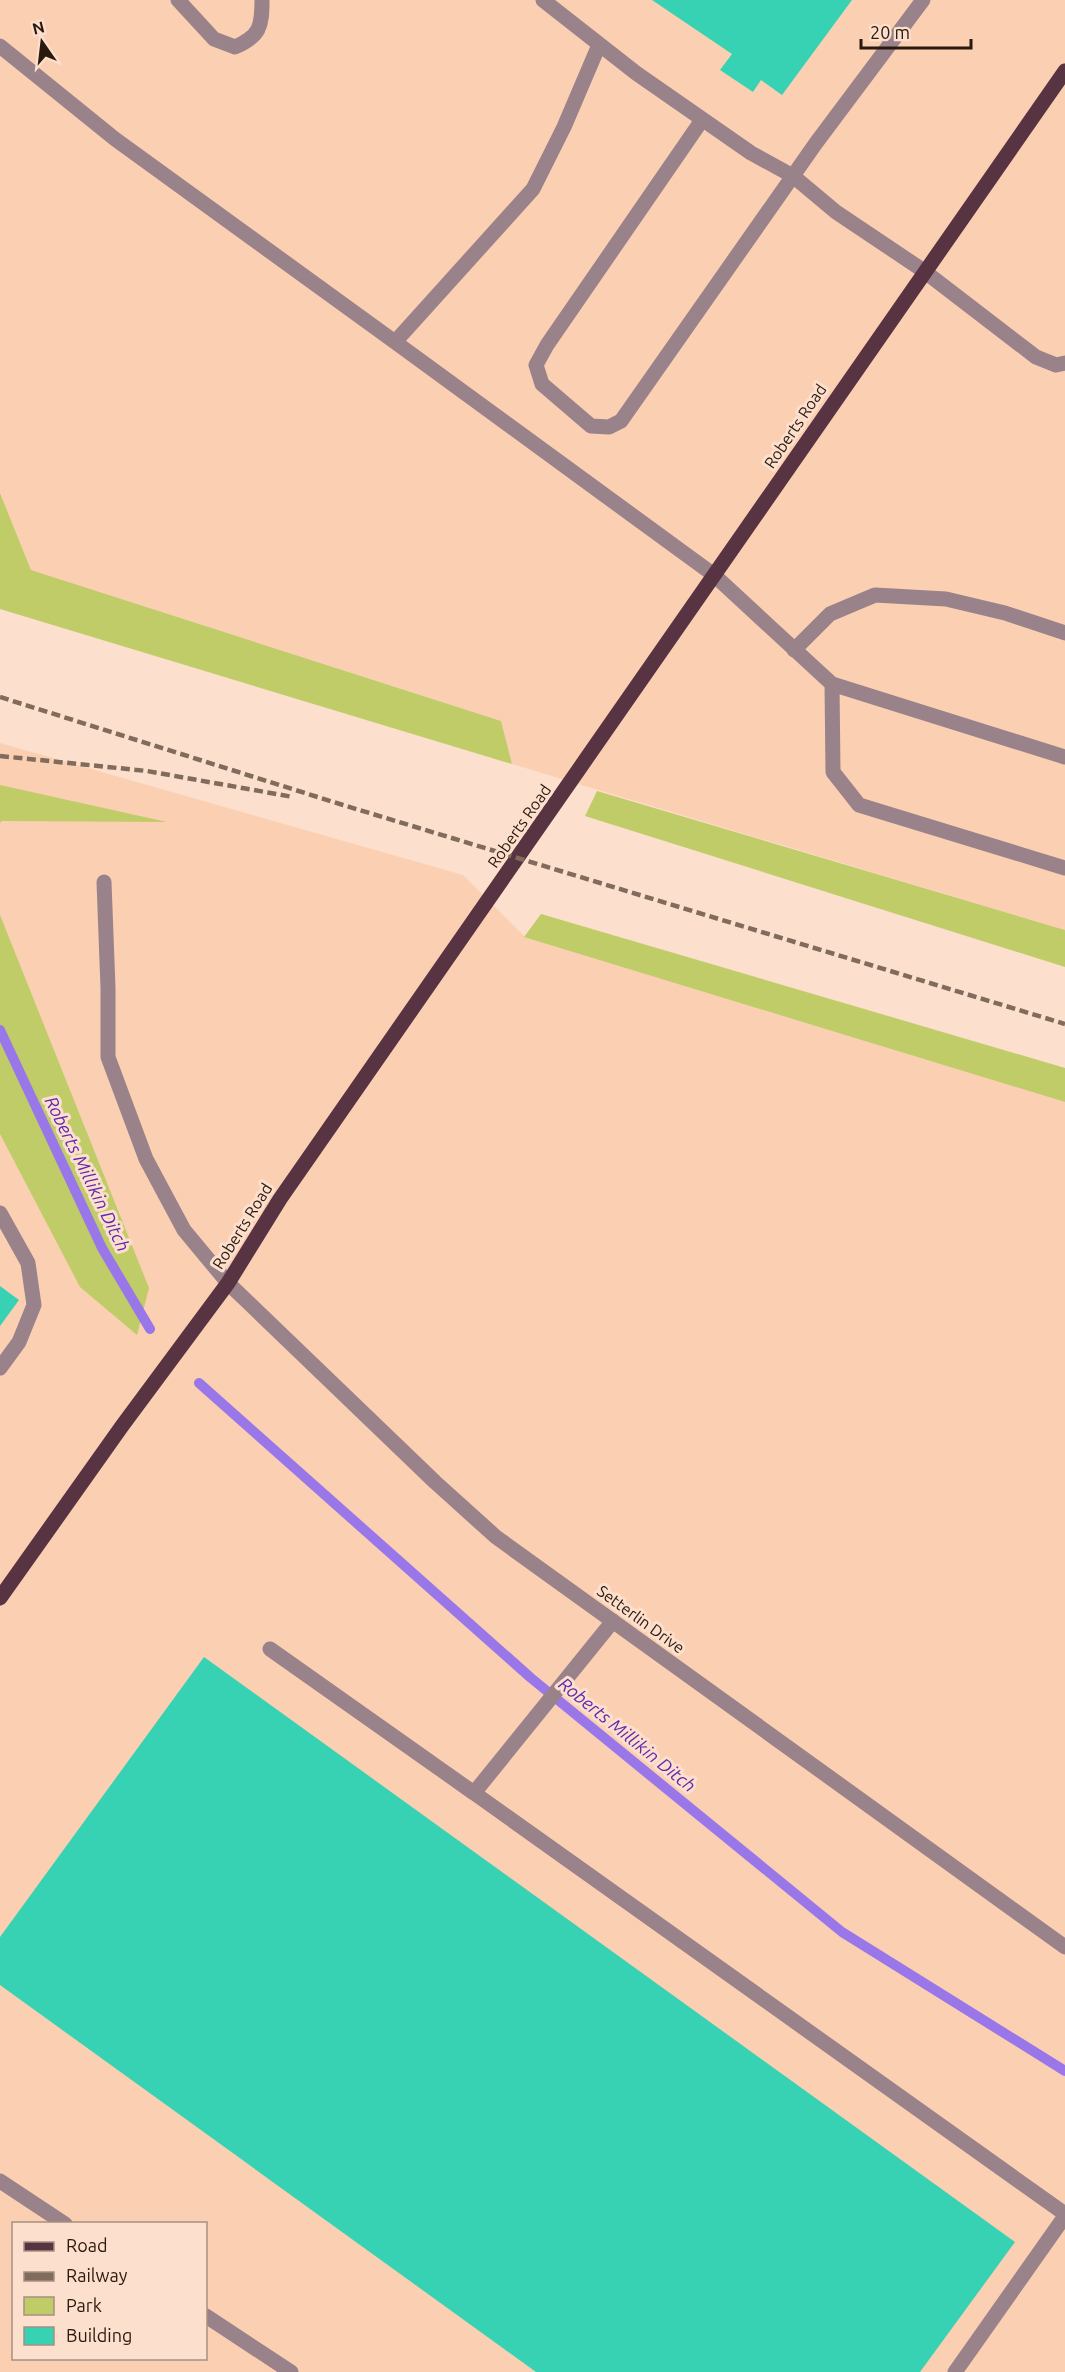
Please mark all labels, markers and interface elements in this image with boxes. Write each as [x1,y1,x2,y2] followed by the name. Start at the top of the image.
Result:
[12,12,72,72] north arrow
[861,12,970,50] scale bar
[30,17,46,38] text: N
[870,22,910,42] text: 20 m
[760,381,830,471] street label: Roberts Road
[484,781,554,871] street label: Roberts Road
[42,1093,134,1254] water label: Roberts Millikin Ditch
[209,1180,275,1272] street label: Roberts Road
[594,1581,688,1657] street label: Setterlin Drive
[555,1673,700,1796] water label: Roberts Millikin Ditch
[12,2222,207,2360] legend
[66,2235,108,2255] text: Road
[66,2265,128,2285] text: Railway
[66,2295,102,2315] text: Park
[66,2325,132,2345] text: Building

